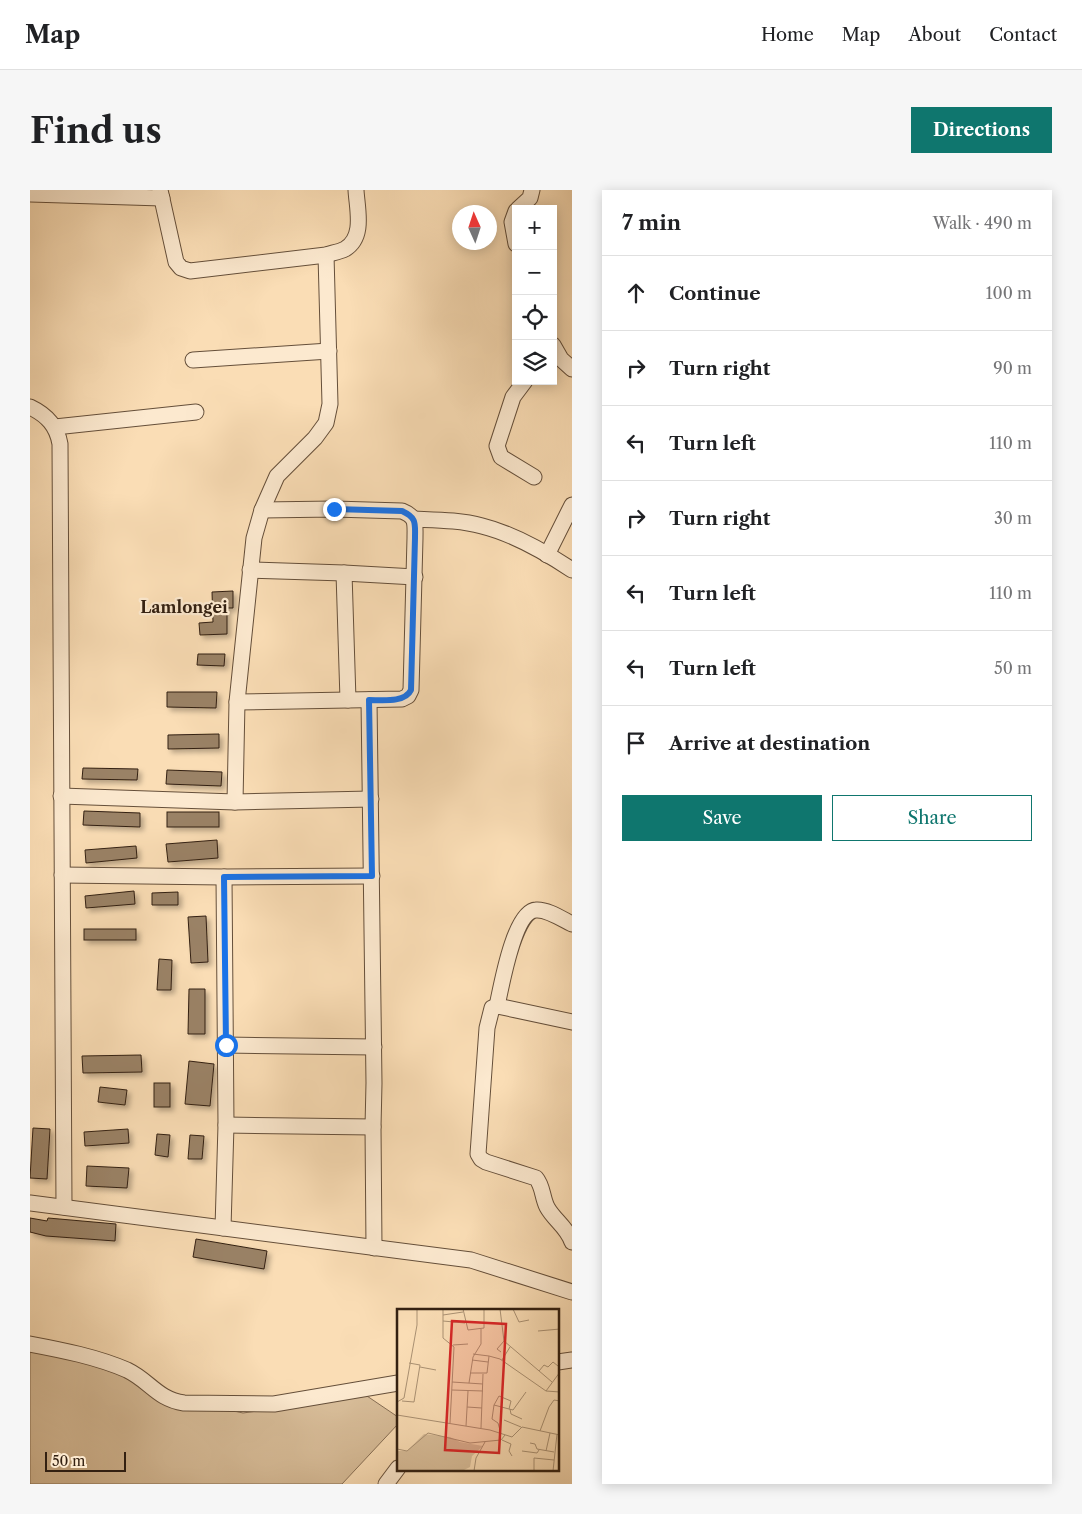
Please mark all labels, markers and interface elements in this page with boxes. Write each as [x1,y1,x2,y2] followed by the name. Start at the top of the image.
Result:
[25,20,80,49] text: Map
[761,24,814,46] text: Home
[842,24,880,46] text: Map
[908,24,961,46] text: About
[989,24,1057,46] text: Contact
[911,107,1052,153] button: Directions
[30,109,162,152] text: Find us
[452,205,497,250] north arrow
[512,205,557,385] map controls
[512,205,557,250] button: +
[622,210,681,235] text: 7 min
[933,213,1032,233] text: Walk · 490 m
[512,250,557,295] button: −
[622,279,650,307] icon: ahead
[669,282,761,305] text: Continue
[986,283,1032,303] text: 100 m
[512,295,557,340] button: locate
[512,340,557,385] button: layers
[622,354,650,382] icon: right
[669,357,770,380] text: Turn right
[993,358,1032,378] text: 90 m
[622,429,650,457] icon: left
[669,432,756,455] text: Turn left
[989,433,1032,453] text: 110 m
[323,498,346,521] route end
[622,504,650,532] icon: right
[669,507,770,530] text: Turn right
[994,508,1032,528] text: 30 m
[622,579,650,607] icon: left
[669,582,756,605] text: Turn left
[989,583,1032,603] text: 110 m
[140,597,228,617] district label: Lamlongei
[622,654,650,682] icon: left
[669,657,756,680] text: Turn left
[994,658,1032,678] text: 50 m
[622,729,650,757] icon: arrive
[669,732,870,755] text: Arrive at destination
[622,795,822,841] button: Save
[832,795,1032,841] button: Share
[215,1034,238,1057] route start
[397,1309,560,1472] inset map
[45,1449,126,1472] scale bar
[52,1452,85,1470] text: 50 m

